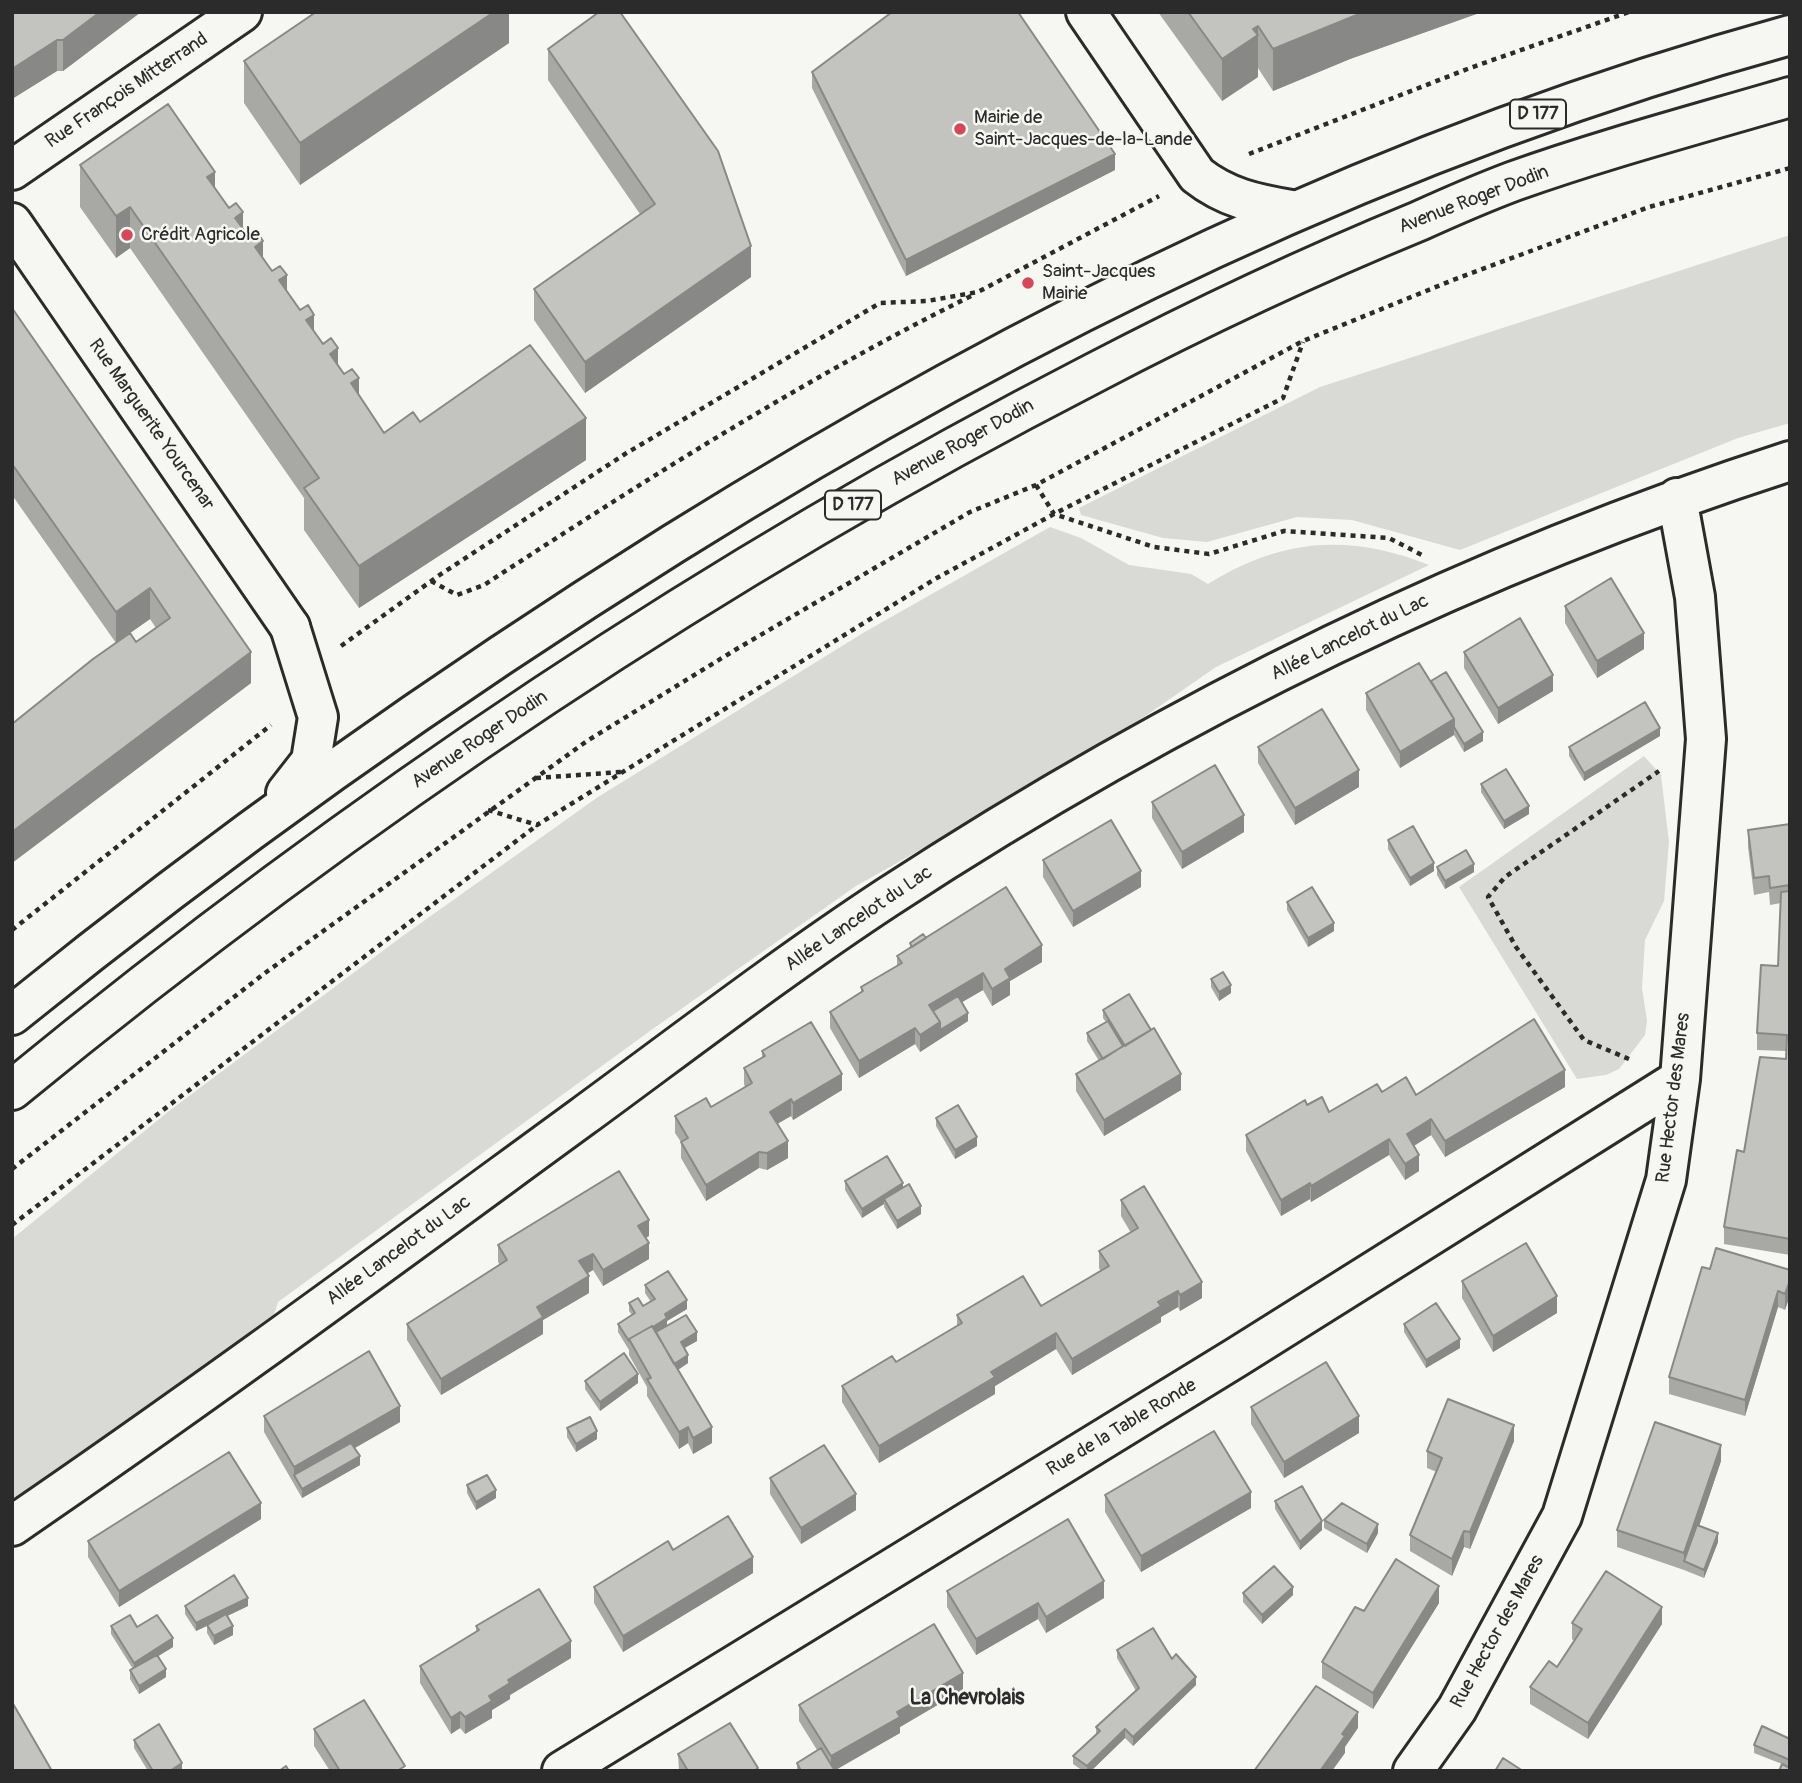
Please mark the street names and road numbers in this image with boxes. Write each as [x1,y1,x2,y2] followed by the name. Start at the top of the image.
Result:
[41,28,213,154] street label: Rue François Mitterrand
[1510,100,1566,128] road number: D 177
[1396,161,1552,239] street label: Avenue Roger Dodin
[83,335,219,515] street label: Rue Marguerite Yourcenar
[888,394,1038,492] street label: Avenue Roger Dodin
[825,490,881,520] road number: D 177
[1268,590,1432,686] street label: Allée Lancelot du Lac
[408,686,552,794] street label: Avenue Roger Dodin
[781,861,937,977] street label: Allée Lancelot du Lac
[1652,1012,1696,1184] street label: Rue Hector des Mares
[323,1191,475,1311] street label: Allée Lancelot du Lac
[1043,1374,1201,1482] street label: Rue de la Table Ronde
[1446,1552,1550,1712] street label: Rue Hector des Mares

